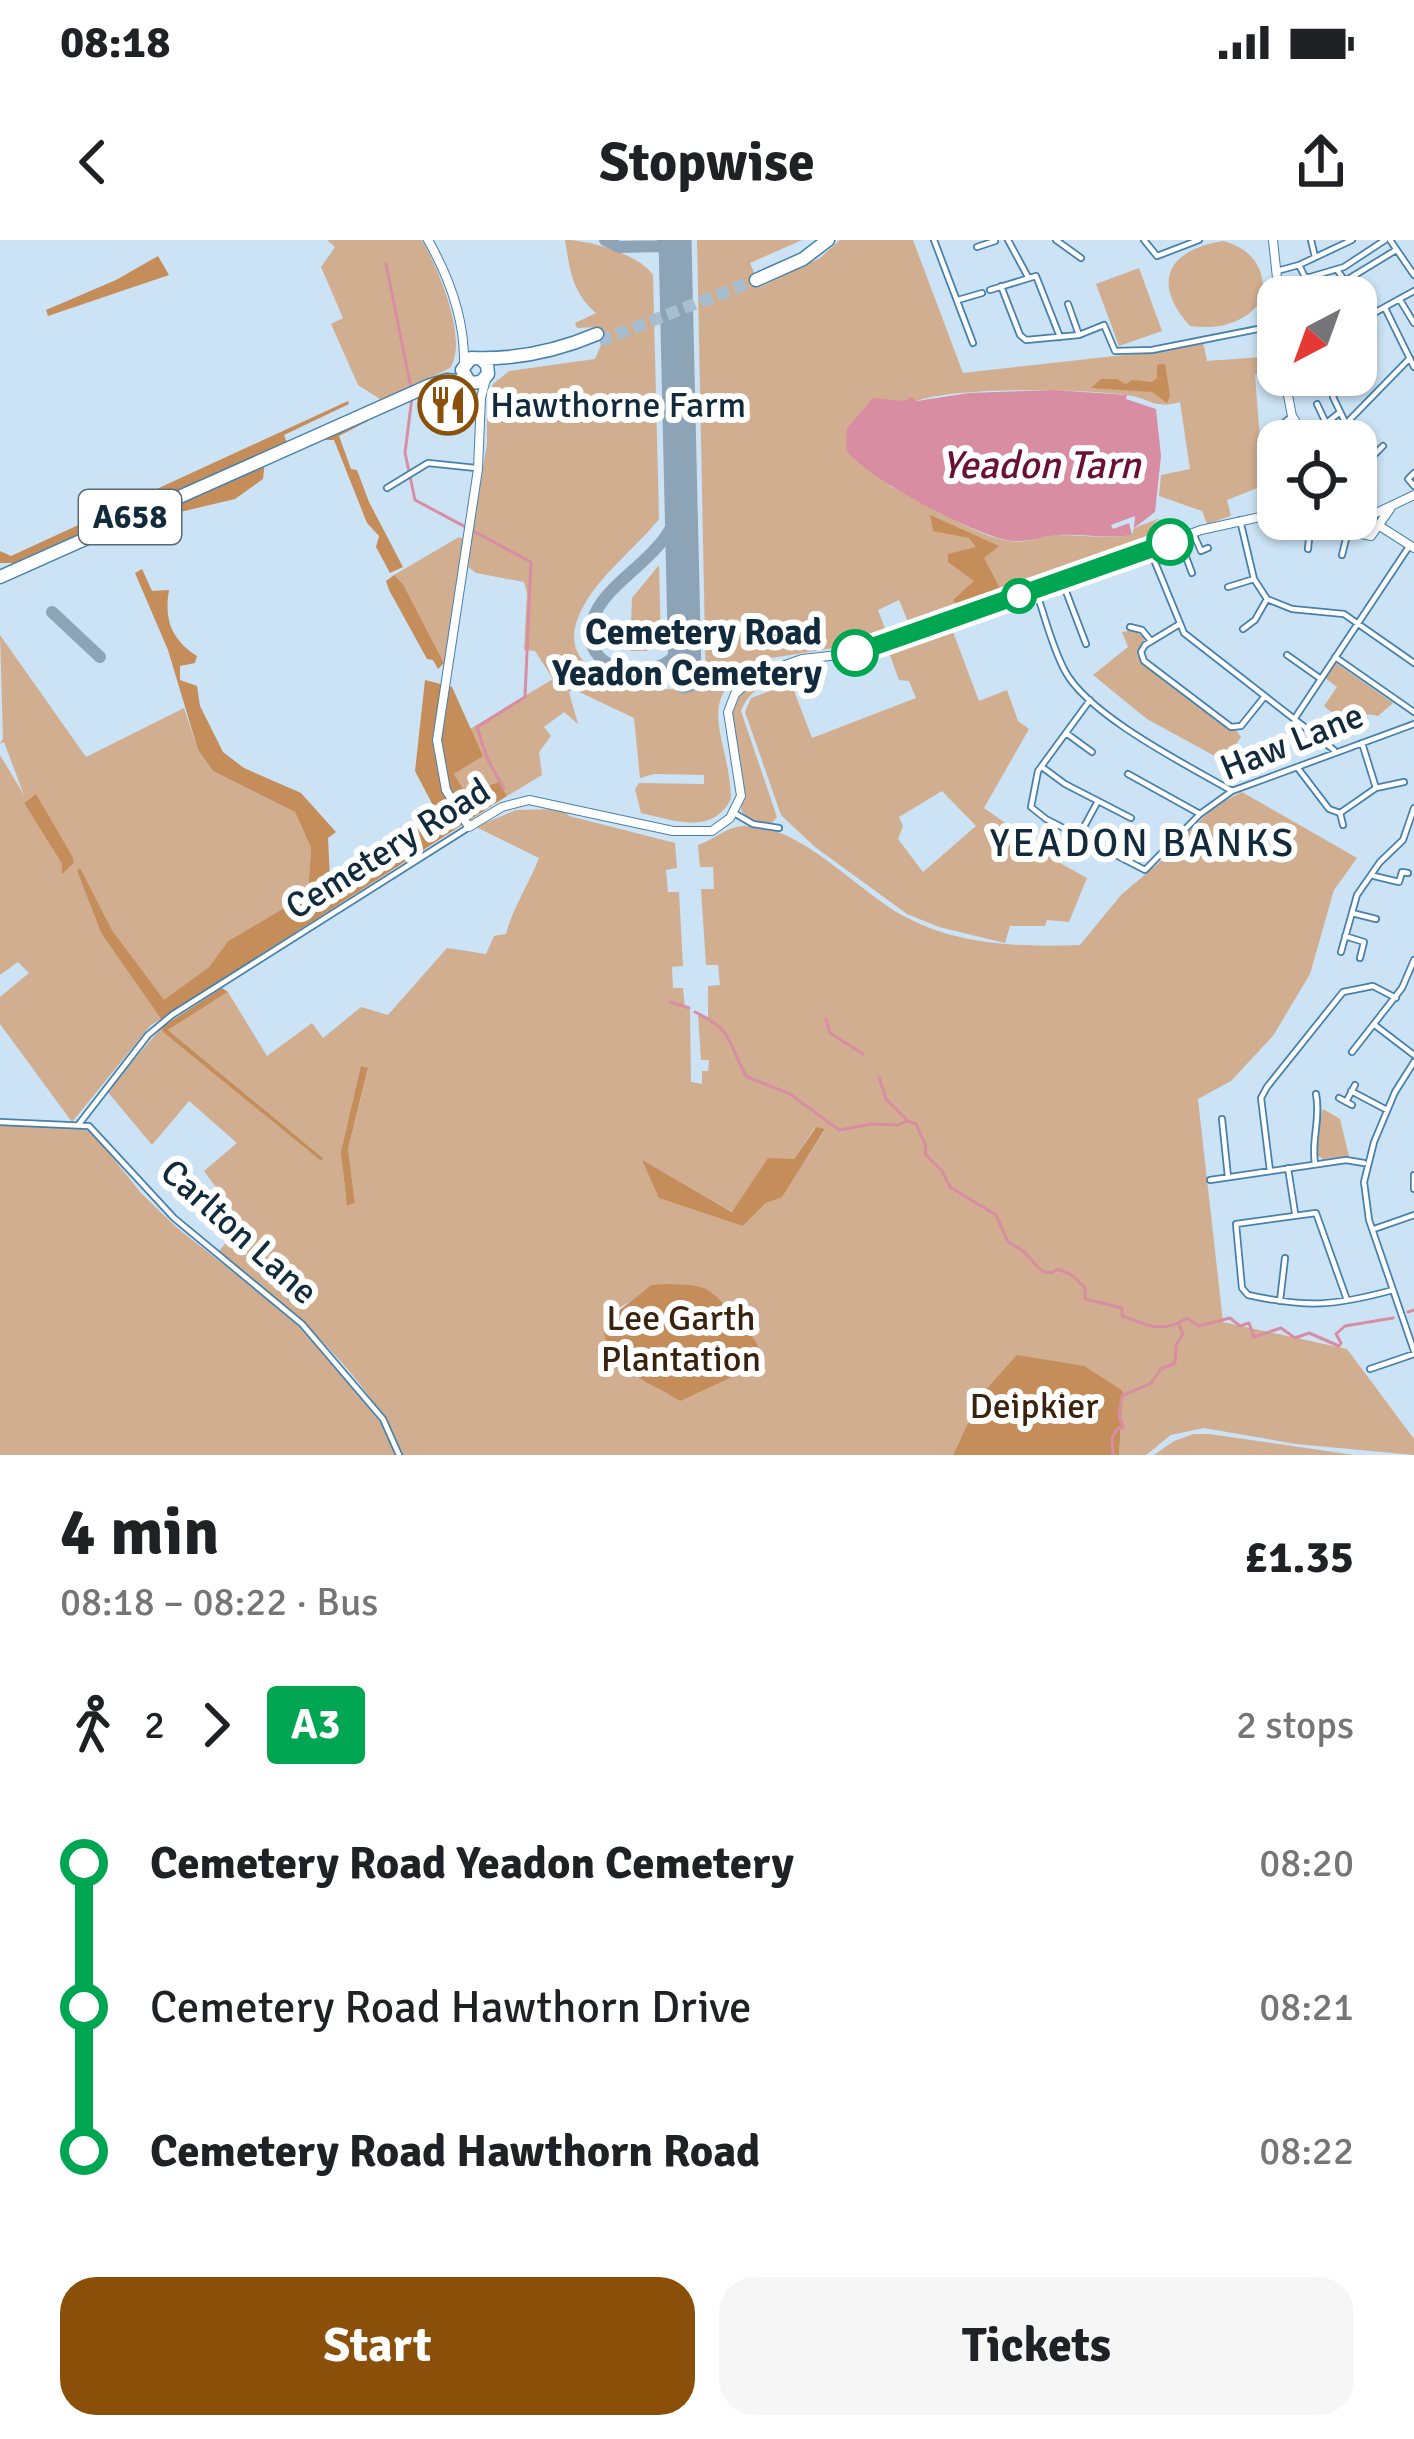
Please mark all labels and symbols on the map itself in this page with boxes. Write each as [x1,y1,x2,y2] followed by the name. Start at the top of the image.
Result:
[1257,276,1377,396] north arrow
[417,374,479,436] restaurant icon: Hawthorne Farm
[490,383,746,428] place label: Hawthorne Farm
[941,441,1142,489] water label: Yeadon Tarn
[79,490,181,544] road number: A658
[1148,520,1192,564] unlabelled marker
[1003,580,1035,612] unlabelled marker
[551,610,822,696] place label: Cemetery Road Yeadon Cemetery
[833,631,877,675] marker: Cemetery Road Yeadon Cemetery
[1214,693,1370,791] street label: Haw Lane
[278,768,498,930] street label: Cemetery Road
[990,819,1296,867] district label: YEADON BANKS
[151,1150,327,1314] street label: Carlton Lane
[601,1296,761,1382] park label: Lee Garth Plantation
[969,1384,1099,1429] park label: Deipkier

